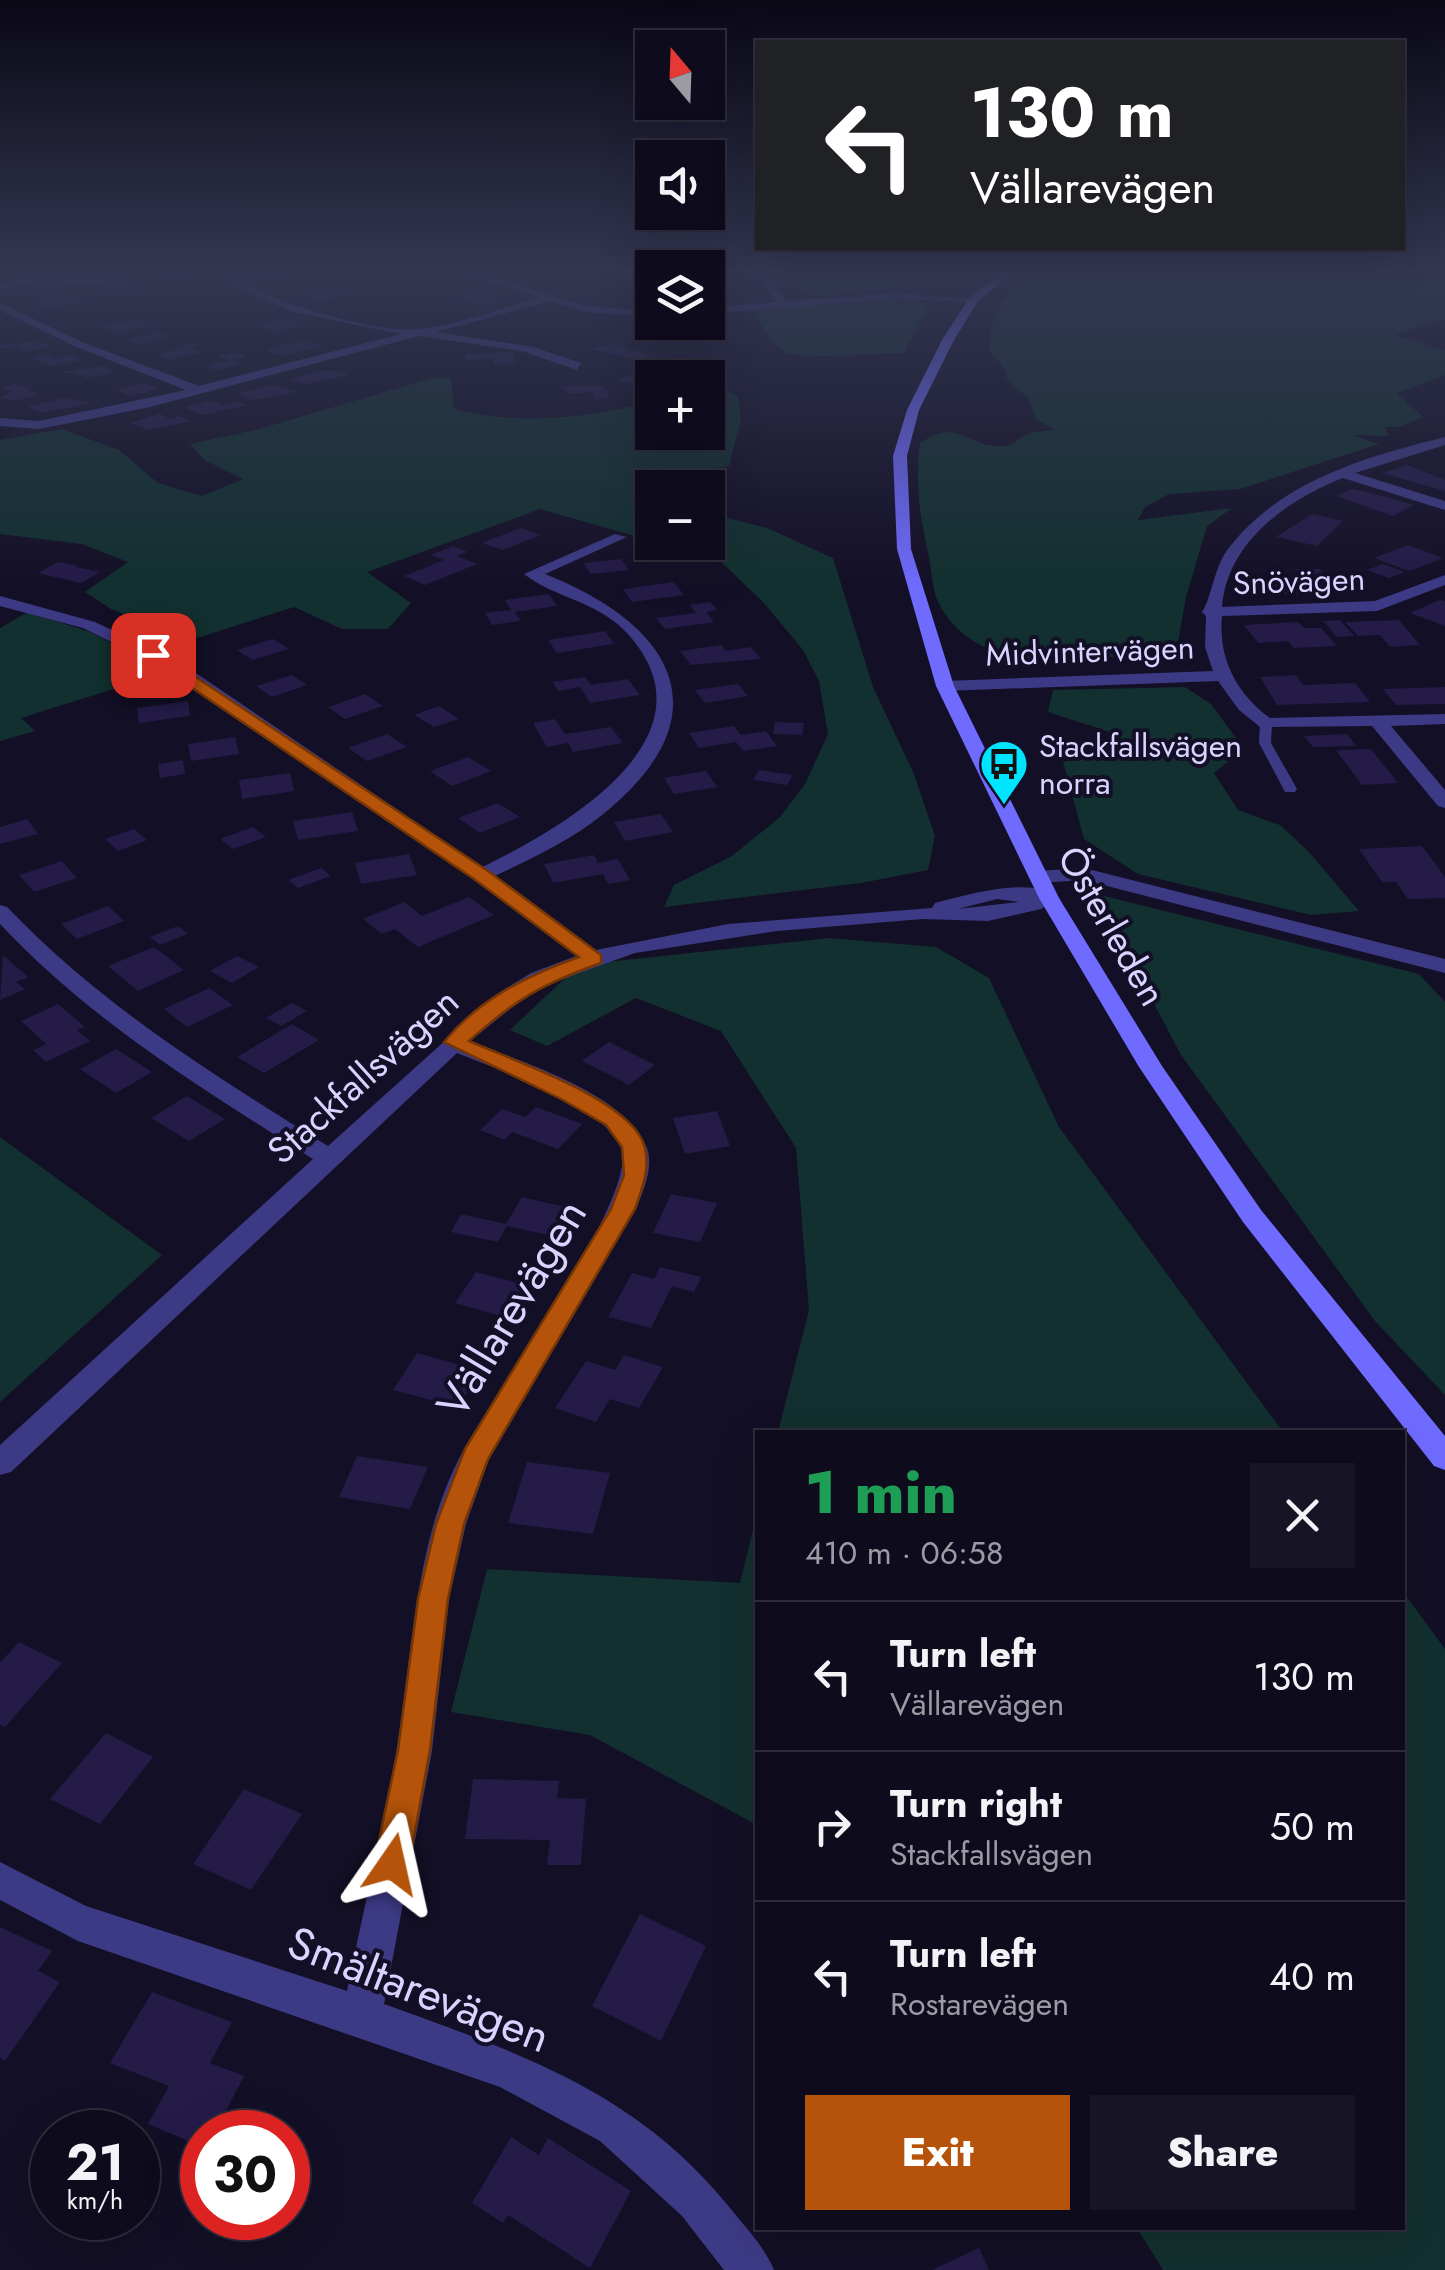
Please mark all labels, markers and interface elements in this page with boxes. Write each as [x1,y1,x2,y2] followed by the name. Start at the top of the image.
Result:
[635,30,725,120] north arrow
[635,30,725,560] map controls
[970,62,1174,163] text: 130 m
[805,80,935,210] icon: left
[635,140,725,230] button: sound
[970,155,1215,220] text: Vällarevägen
[635,250,725,340] button: layers
[635,360,725,450] button: +
[635,470,725,560] button: −
[1232,556,1366,606] street label: Snövägen
[111,613,196,698] pin
[985,624,1195,678] street label: Midvintervägen
[126,628,181,683] icon: arrive
[1039,723,1242,806] place label: Stackfallsvägen norra
[978,738,1030,806] bus stop icon: Stackfallsvägen norra
[1044,836,1180,1016] street label: Österleden
[255,974,471,1177] street label: Stackfallsvägen
[420,1186,602,1430] street label: Vällarevägen
[805,1449,957,1536] text: 1 min
[1250,1463,1355,1568] button: close
[805,1530,1003,1576] text: 410 m · 06:58
[890,1626,1036,1681] text: Turn left
[805,1649,860,1704] icon: left
[1253,1649,1355,1704] text: 130 m
[890,1681,1064,1727] text: Vällarevägen
[890,1776,1062,1831] text: Turn right
[805,1799,860,1854] icon: right
[1270,1799,1355,1854] text: 50 m
[340,1812,444,1916] position arrow
[890,1831,1093,1877] text: Stackfallsvägen
[278,1910,559,2069] street label: Smältarevägen
[890,1926,1036,1981] text: Turn left
[805,1949,860,2004] icon: left
[1269,1949,1355,2004] text: 40 m
[890,1981,1069,2027] text: Rostarevägen
[805,2095,1070,2210] button: Exit
[1090,2095,1355,2210] button: Share
[180,2110,310,2240] speed limit sign: 30
[66,2126,124,2199] text: 21
[67,2182,123,2218] text: km/h

